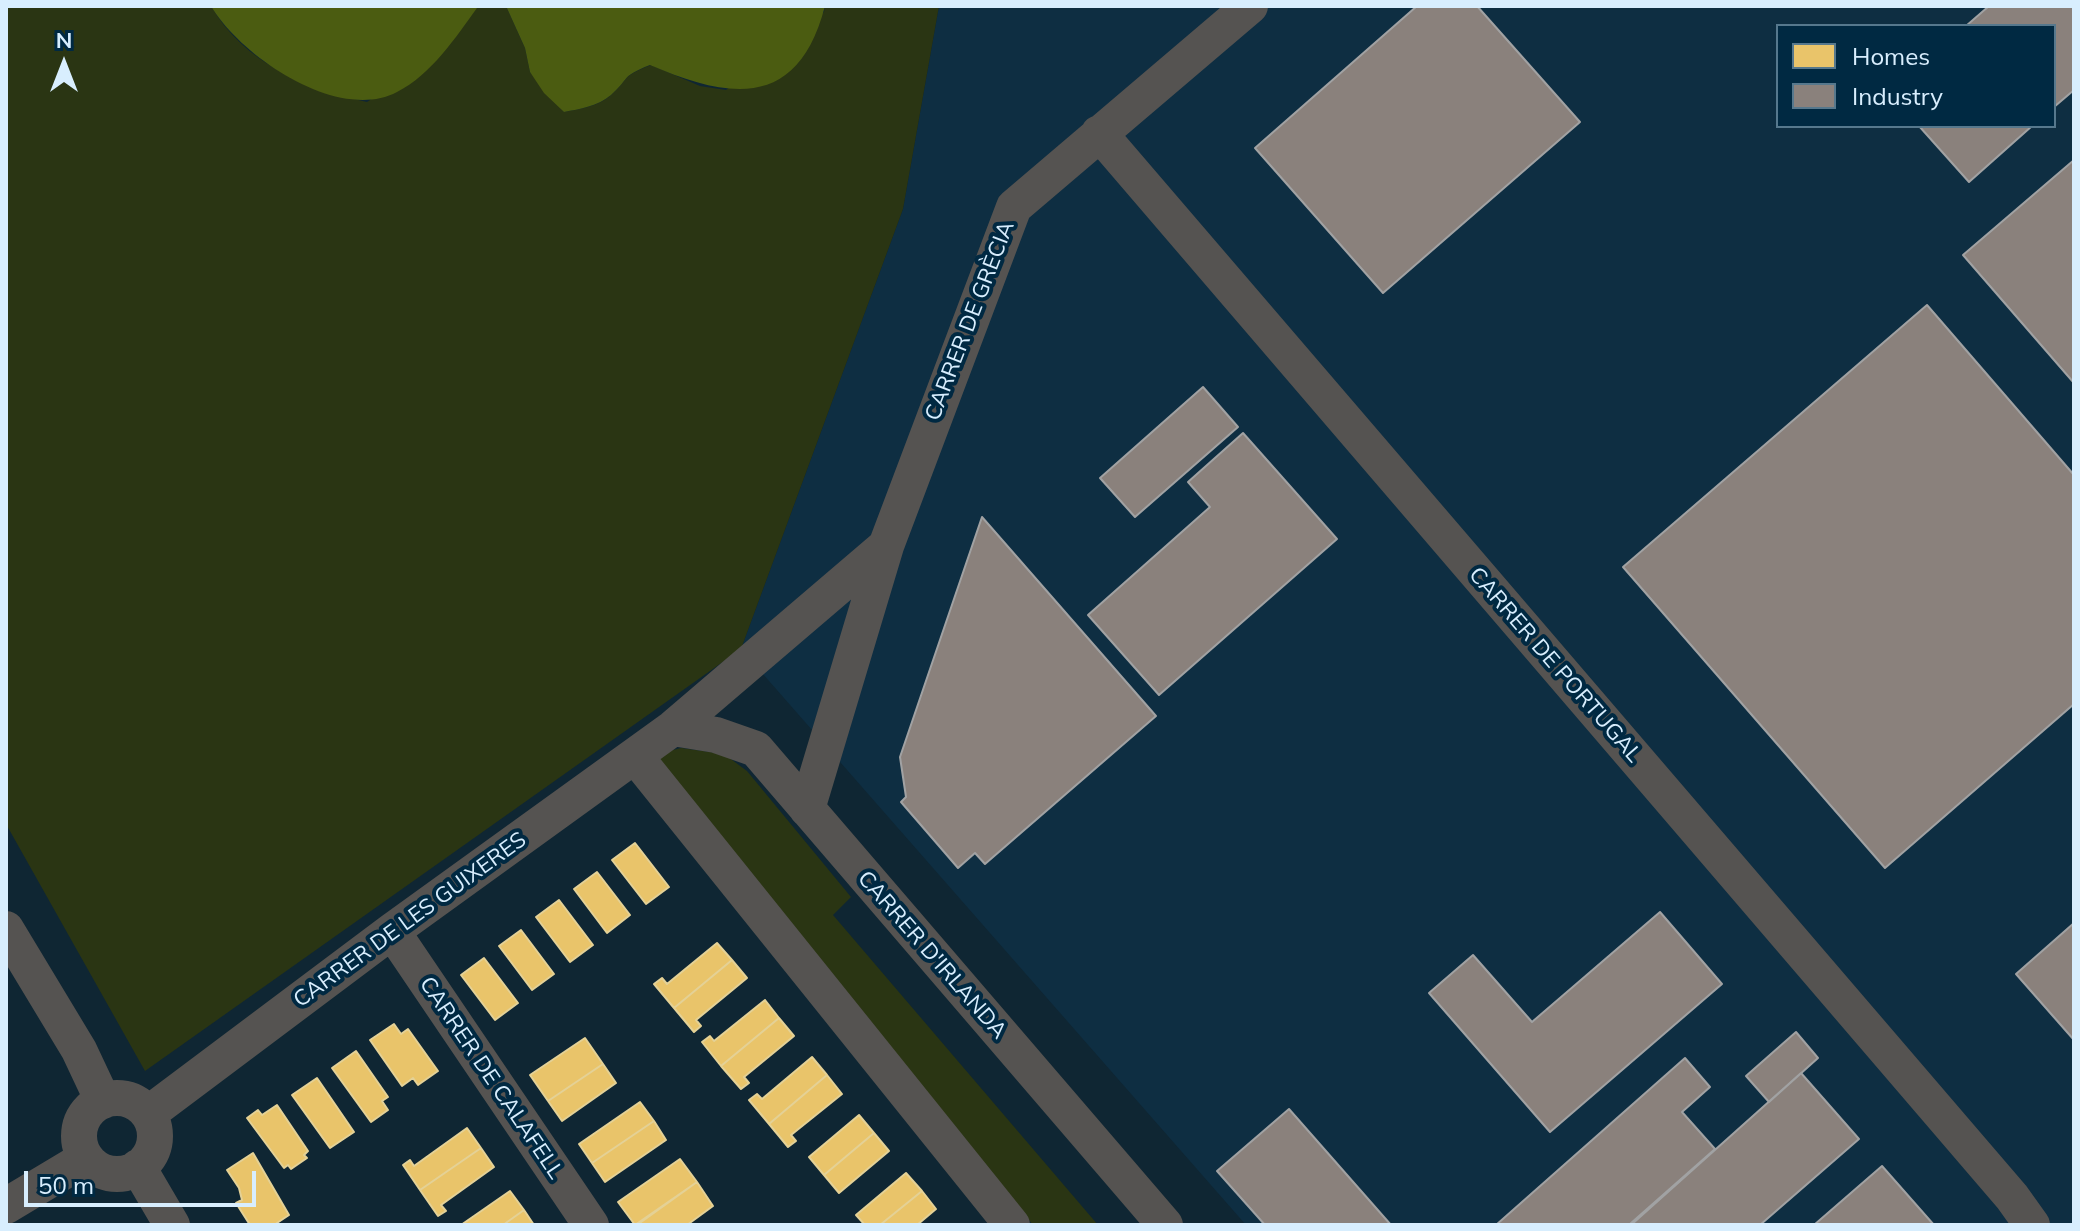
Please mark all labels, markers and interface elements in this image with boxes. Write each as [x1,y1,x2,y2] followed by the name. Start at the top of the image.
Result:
[24,24,104,104] north arrow
[1776,24,2056,128] legend
[56,26,72,54] text: N
[1852,41,1930,71] text: Homes
[1852,81,1943,111] text: Industry
[920,218,1020,424] street label: CARRER DE GRÈCIA
[1463,562,1647,768] street label: CARRER DE PORTUGAL
[288,827,532,1013] street label: CARRER DE LES GUIXERES
[852,866,1012,1044] street label: CARRER D'IRLANDA
[413,972,569,1184] street label: CARRER DE CALAFELL
[28,1155,260,1205] scale bar
[38,1170,94,1200] text: 50 m

